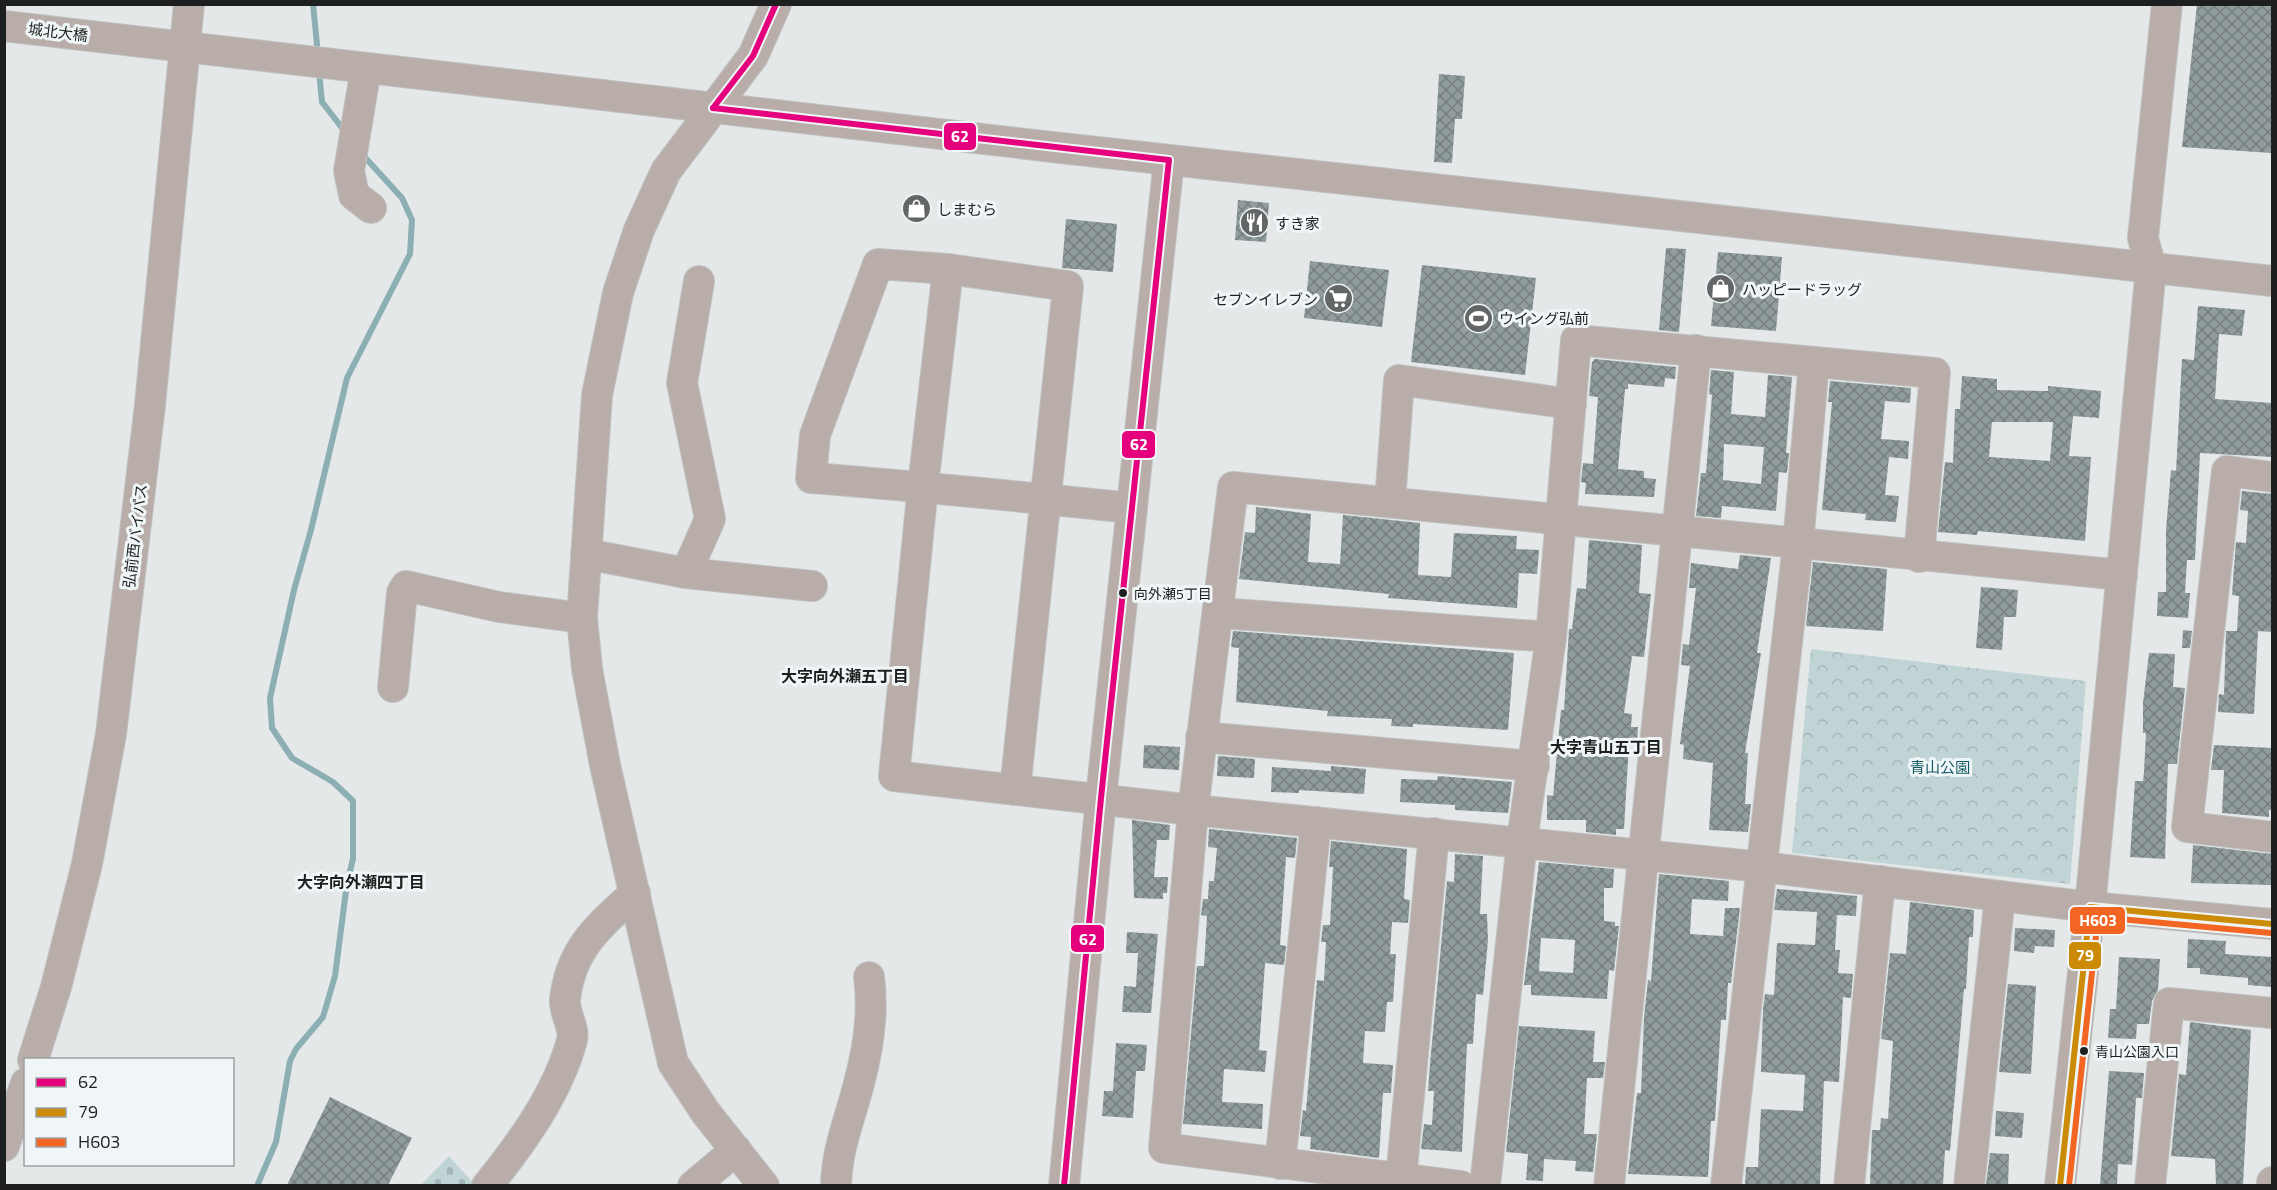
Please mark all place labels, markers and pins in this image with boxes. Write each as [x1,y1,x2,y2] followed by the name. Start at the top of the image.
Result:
[900,193,932,225] shop icon: しまむら
[937,198,997,221] place label: しまむら
[1238,207,1270,239] restaurant icon: すき家
[1275,212,1320,235] place label: すき家
[1705,273,1737,305] shop icon: ハッピードラッグ
[1742,278,1862,301] place label: ハッピードラッグ
[1323,283,1355,315] supermarket icon: セブンイレブン
[1213,288,1318,311] place label: セブンイレブン
[1462,302,1494,334] sports icon: ウイング弘前
[1499,307,1589,330] place label: ウイング弘前
[1134,583,1212,604] place label: 向外瀬5丁目
[1117,587,1129,599] marker: 向外瀬5丁目
[2095,1041,2179,1062] place label: 青山公園入口
[2078,1045,2090,1057] marker: 青山公園入口

